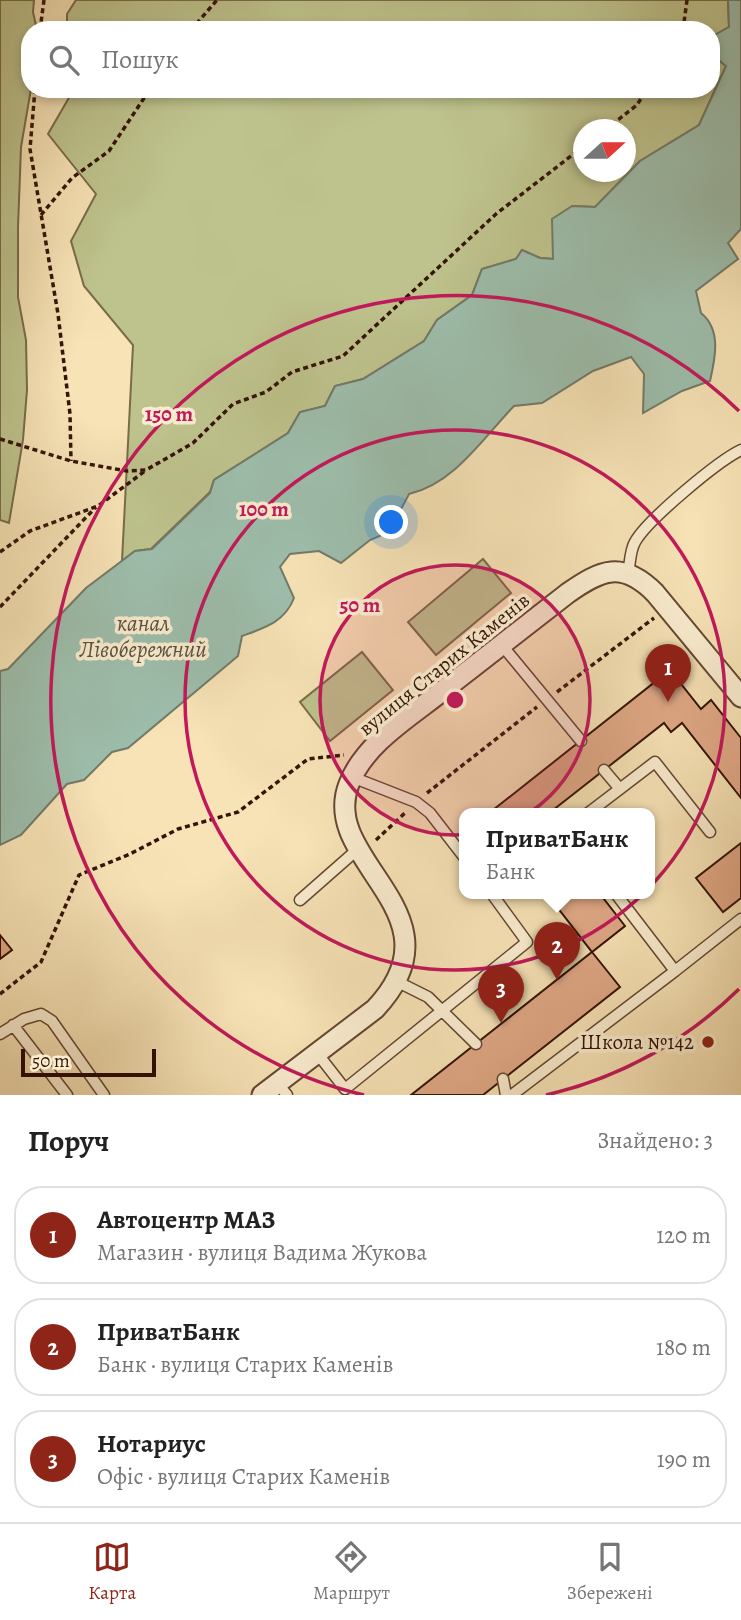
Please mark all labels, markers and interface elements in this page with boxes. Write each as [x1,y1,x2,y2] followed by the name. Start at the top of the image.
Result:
[21,21,720,98] search box
[45,41,83,79] icon: search
[101,42,179,77] text: Пошук
[573,119,636,182] north arrow
[145,400,194,428] text: 150 m
[239,495,289,523] text: 100 m
[374,505,408,539] your location
[352,586,536,742] street label: вулиця Старих Каменів
[340,591,381,619] text: 50 m
[78,608,207,665] water label: канал Лівобережний
[645,644,691,702] pin: 1
[443,688,467,712] centre of rings
[459,808,655,899] popup
[486,821,628,856] text: ПриватБанк
[486,856,535,887] text: Банк
[534,922,580,980] pin: 2
[478,965,524,1023] pin: 3
[580,1028,694,1056] place label: Школа №142
[700,1034,716,1050] marker: Школа №142
[21,1046,156,1078] scale bar
[32,1048,70,1074] text: 50 m
[28,1121,109,1161] text: Поруч
[597,1125,713,1156] text: Знайдено: 3
[97,1202,275,1237] text: Автоцентр МАЗ
[49,1220,57,1251] text: 1
[656,1220,711,1251] text: 120 m
[97,1237,427,1268] text: Магазин · вулиця Вадима Жукова
[97,1314,240,1349] text: ПриватБанк
[47,1332,59,1363] text: 2
[656,1332,711,1363] text: 180 m
[97,1349,393,1380] text: Банк · вулиця Старих Каменів
[97,1426,206,1461] text: Нотариус
[48,1444,58,1475] text: 3
[657,1444,711,1475] text: 190 m
[97,1461,390,1492] text: Офіс · вулиця Старих Каменів
[88,1538,136,1606] tab: Карта
[313,1538,390,1606] tab: Маршрут
[567,1538,653,1606] tab: Збережені

